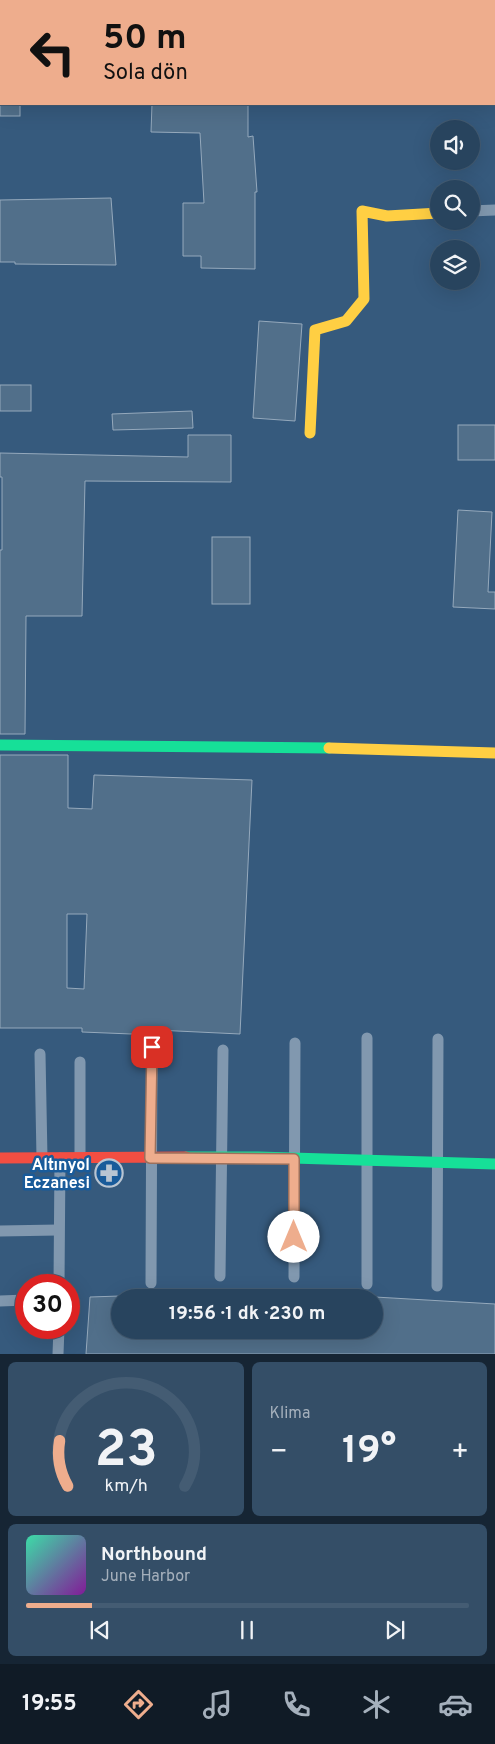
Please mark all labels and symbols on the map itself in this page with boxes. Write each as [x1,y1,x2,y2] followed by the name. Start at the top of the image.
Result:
[131,1026,173,1068] pin
[24,1156,90,1194] place label: Altınyol Eczanesi
[94,1158,124,1188] pharmacy icon: Altınyol Eczanesi
[267,1210,319,1262] position arrow
[15,1274,80,1339] speed limit sign: 30

